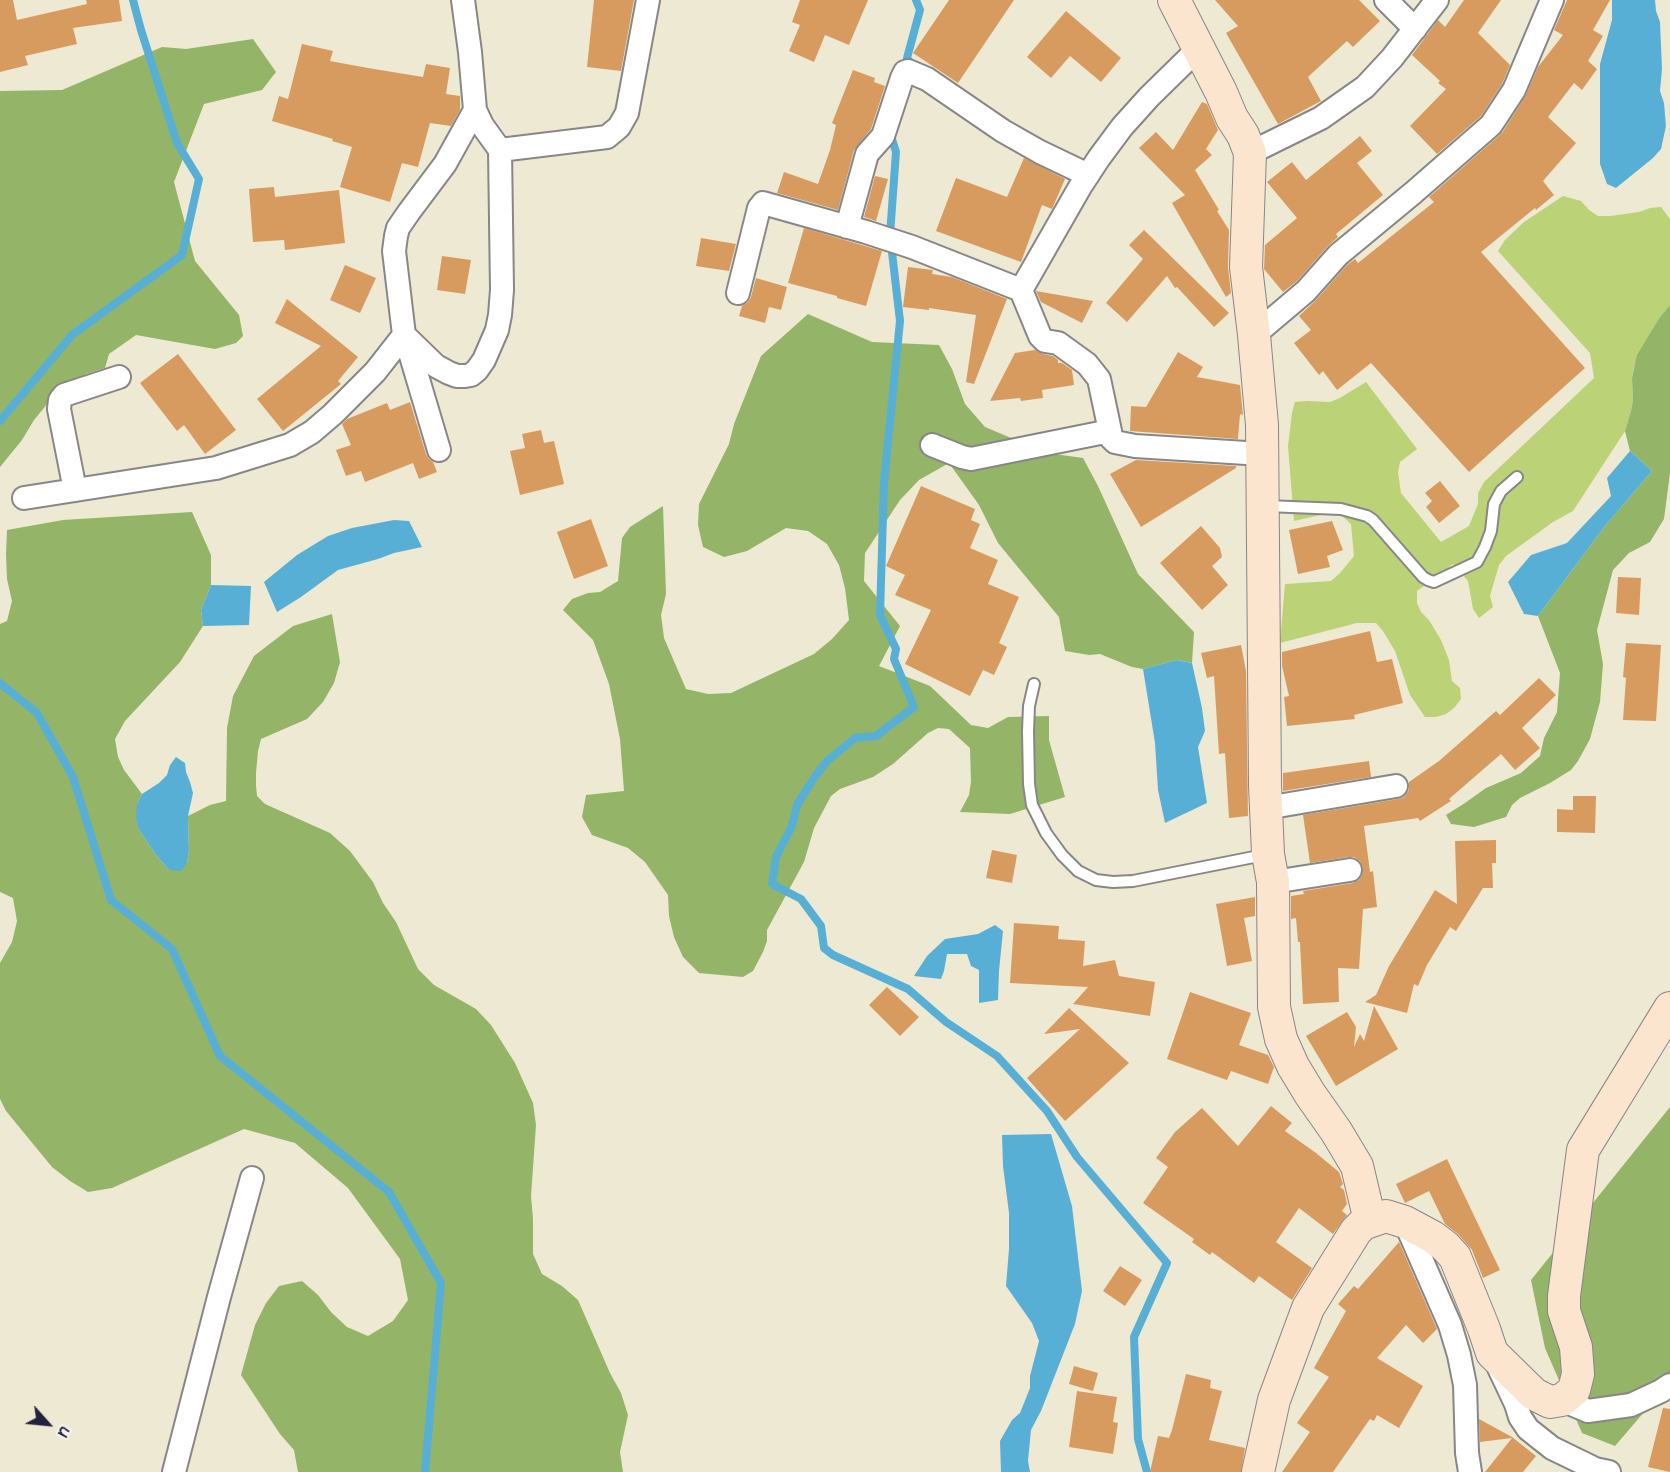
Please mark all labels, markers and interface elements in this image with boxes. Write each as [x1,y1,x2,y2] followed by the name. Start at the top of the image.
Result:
[18,1394,78,1454] north arrow
[52,1423,76,1441] text: U

